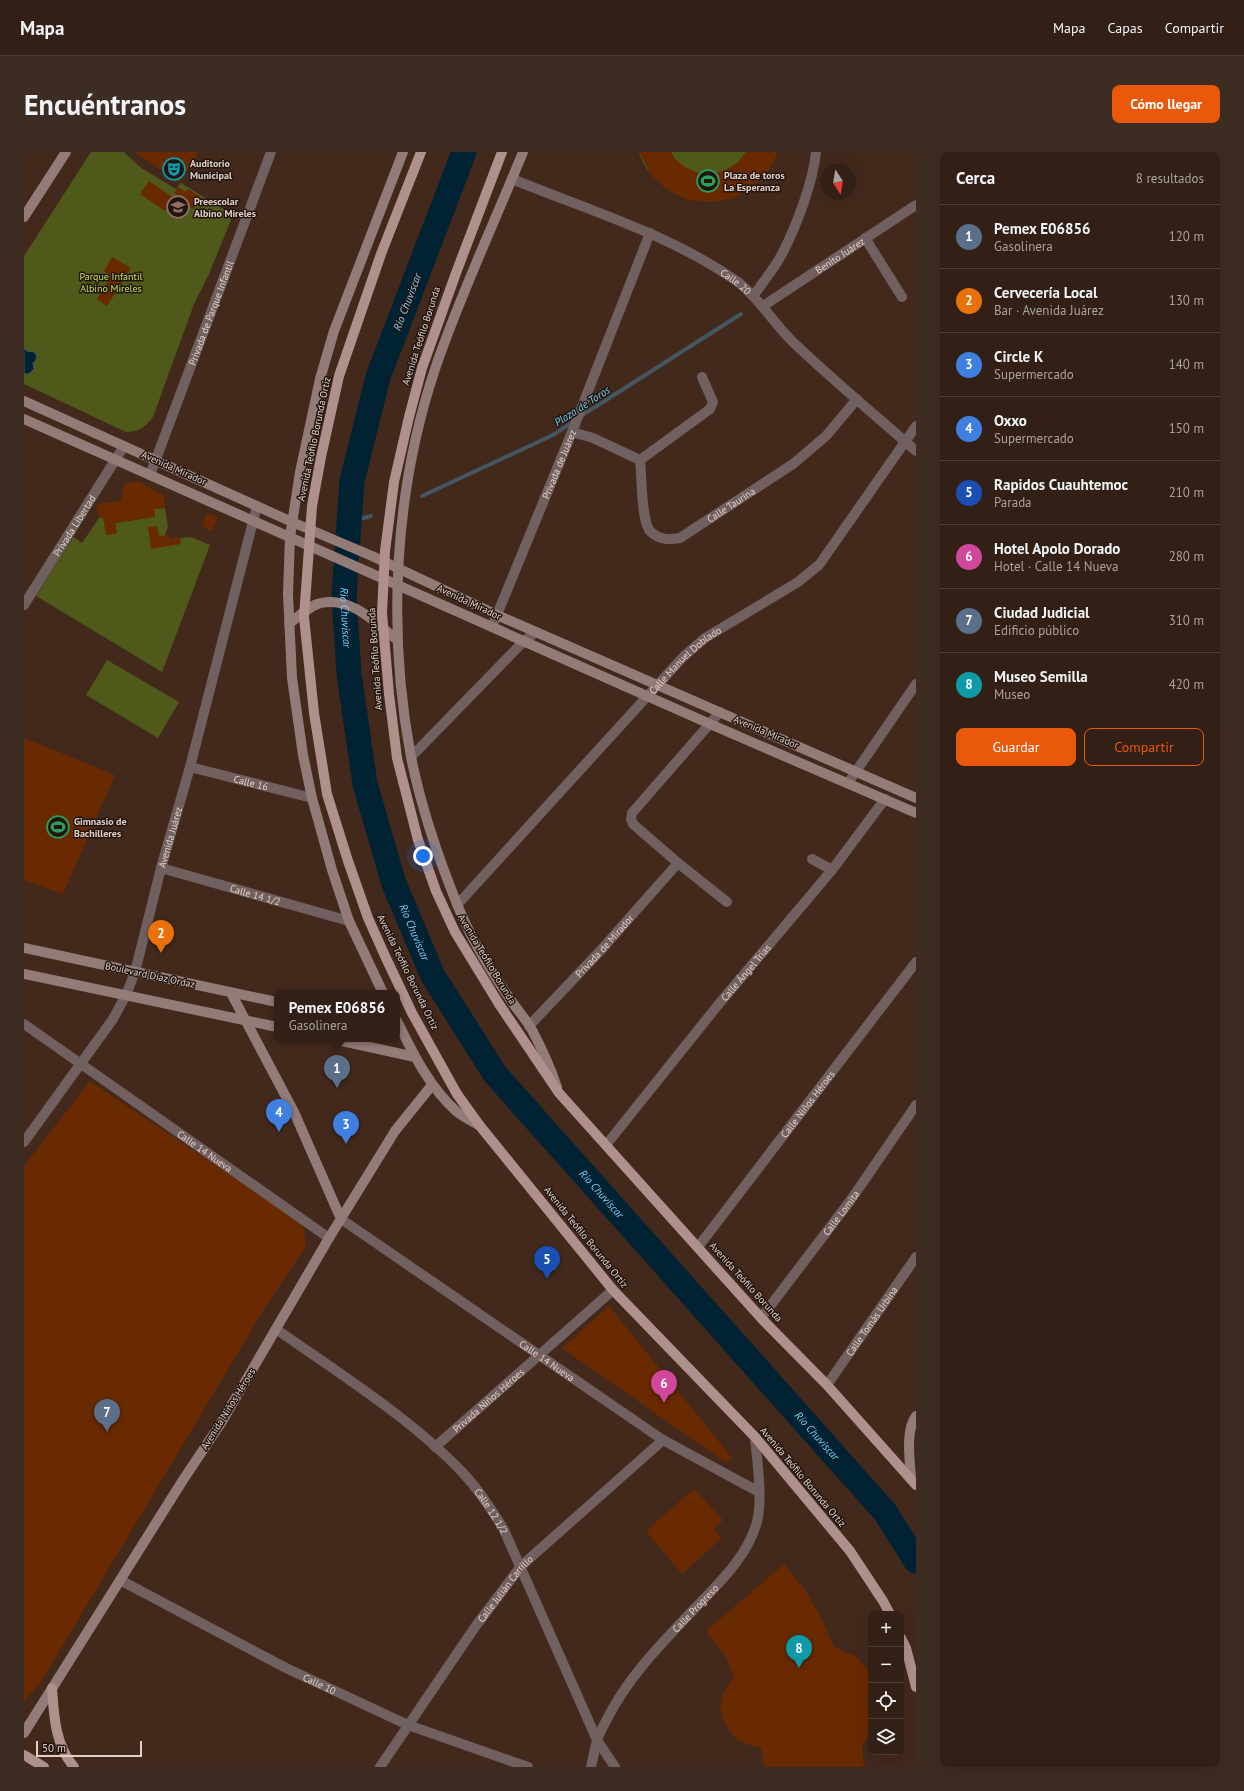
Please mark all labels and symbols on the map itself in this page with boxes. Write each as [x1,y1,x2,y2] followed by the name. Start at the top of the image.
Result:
[161,156,187,182] theatre icon: Auditorio Municipal
[190,157,232,182] place label: Auditorio Municipal
[820,164,856,200] north arrow
[695,168,721,194] sports icon: Plaza de toros La Esperanza
[724,169,785,194] place label: Plaza de toros La Esperanza
[165,194,191,220] school or university icon: Preescolar Albino Mireles
[194,195,256,220] place label: Preescolar Albino Mireles
[813,234,867,276] street label: Benito Juárez
[185,259,236,367] street label: Privada de Parque Infantil
[718,266,755,297] street label: Calle 20
[79,270,143,295] park label: Parque Infantil Albino Mireles
[390,270,425,333] water label: Rio Chuviscar
[399,285,443,387] street label: Avenida Teófilo Borunda
[294,376,334,502] street label: Avenida Teófilo Borunda Ortiz
[551,382,613,429] water label: Plaza de Toros
[539,428,579,501] street label: Privada de Juárez
[140,448,209,488] street label: Avenida Mirador
[704,484,758,525] street label: Calle Taurina
[50,492,98,559] street label: Privada Libertad
[435,581,504,623] street label: Avenida Mirador
[337,587,354,649] water label: Rio Chuviscar
[365,607,385,711] street label: Avenida Teófilo Borunda
[646,623,724,697] street label: Calle Manuel Doblado
[731,712,801,752] street label: Avenida Mirador
[232,772,270,793] street label: Calle 16
[155,805,185,869] street label: Avenida Juárez
[45,814,71,840] sports icon: Gimnasio de Bachilleres
[74,815,127,840] place label: Gimnasio de Bachilleres
[413,846,433,866] your location
[228,881,282,908] street label: Calle 14 1/2
[396,902,433,964] water label: Rio Chuviscar
[572,911,636,980] street label: Privada de Mirador
[374,912,442,1032] street label: Avenida Teófilo Borunda Ortiz
[455,912,519,1006] street label: Avenida Teófilo Borunda
[148,920,174,953] pin: 2
[718,941,773,1004] street label: Calle Ángel Trías
[104,959,196,991] street label: Boulevard Díaz Ordaz
[324,1055,350,1088] pin: 1
[778,1068,837,1140] street label: Calle Niños Héroes
[266,1099,292,1132] pin: 4
[333,1111,359,1144] pin: 3
[175,1127,235,1175] street label: Calle 14 Nueva
[576,1167,628,1222] water label: Rio Chuviscar
[541,1184,631,1290] street label: Avenida Teófilo Borunda Ortiz
[820,1188,862,1238] street label: Calle Lomita
[707,1239,785,1325] street label: Avenida Teófilo Borunda
[534,1246,560,1279] pin: 5
[843,1284,900,1358] street label: Calle Tomás Urbina
[517,1337,577,1384] street label: Calle 14 Nueva
[450,1365,527,1435] street label: Privada Niños Héroes
[198,1366,258,1452] street label: Avenida Niños Héroes
[651,1370,677,1403] pin: 6
[94,1399,120,1432] pin: 7
[792,1409,843,1464] water label: Rio Chuviscar
[757,1424,849,1530] street label: Avenida Teófilo Borunda Ortiz
[472,1485,511,1536] street label: Calle 12 1/2
[474,1552,535,1625] street label: Calle Julián Carrillo
[669,1581,721,1635] street label: Calle Progreso
[786,1635,812,1668] pin: 8
[301,1670,339,1697] street label: Calle 10
[36,1739,142,1758] scale bar

